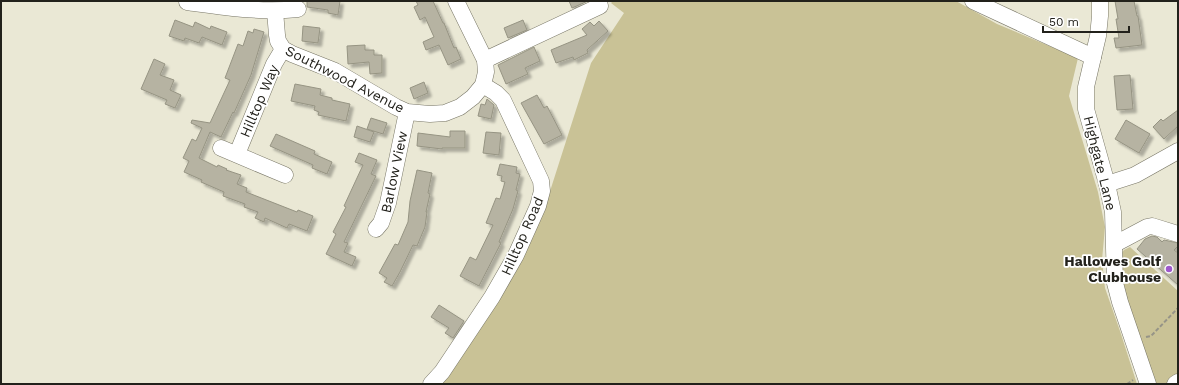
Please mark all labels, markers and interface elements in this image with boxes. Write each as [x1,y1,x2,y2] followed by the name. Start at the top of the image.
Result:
[1043,8,1129,34] scale bar
[1049,15,1079,29] text: 50 m
[283,42,407,116] street label: Southwood Avenue
[237,62,282,140] street label: Hilltop Way
[1081,114,1119,212] street label: Highgate Lane
[378,129,411,214] street label: Barlow View
[498,194,546,278] street label: Hilltop Road
[1064,253,1161,285] place label: Hallowes Golf Clubhouse
[1164,264,1174,274] marker: Hallowes Golf Clubhouse

